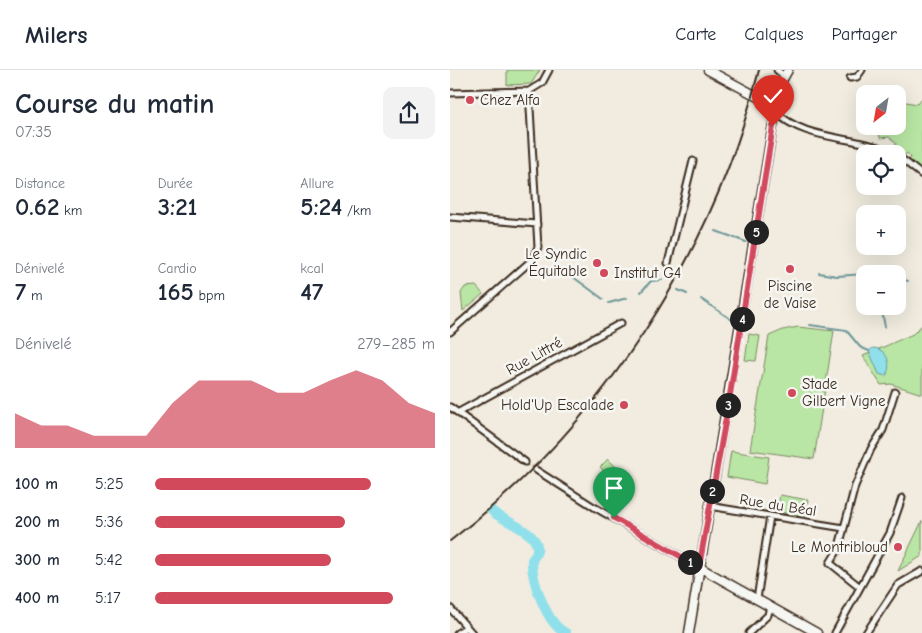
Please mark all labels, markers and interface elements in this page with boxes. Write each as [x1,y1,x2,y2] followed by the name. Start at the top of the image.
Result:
[25,21,88,49] text: Milers
[675,24,716,45] text: Carte
[744,24,804,45] text: Calques
[832,24,897,45] text: Partager
[752,75,794,126] pin
[759,82,787,110] icon: check
[856,85,906,135] north arrow
[856,85,906,315] map controls
[383,87,435,139] button: share
[15,88,215,120] text: Course du matin
[480,91,540,109] place label: Chez Alfa
[464,94,476,106] marker: Chez Alfa
[15,123,52,141] text: 07:35
[856,145,906,195] button: locate
[15,175,65,192] text: Distance
[158,175,193,192] text: Durée
[300,175,334,192] text: Allure
[15,192,59,221] text: 0.62
[158,192,197,221] text: 3:21
[300,192,342,221] text: 5:24
[59,202,82,219] text: km
[342,202,371,219] text: /km
[856,205,906,255] button: +
[744,220,768,244] pin: 5
[753,224,760,241] text: 5
[525,245,587,280] place label: Le Syndic Équitable
[591,257,603,269] marker: Le Syndic Équitable
[15,260,64,277] text: Dénivelé
[158,260,197,277] text: Cardio
[300,260,324,277] text: kcal
[784,263,796,275] marker: Piscine de Vaise
[614,264,681,282] place label: Institut G4
[856,265,906,315] button: −
[598,267,610,279] marker: Institut G4
[15,277,26,306] text: 7
[158,277,194,306] text: 165
[300,277,323,306] text: 47
[764,277,817,312] place label: Piscine de Vaise
[26,287,43,304] text: m
[194,287,225,304] text: bpm
[730,306,754,332] pin: 4
[739,311,746,328] text: 4
[503,333,566,379] street label: Rue Littré
[15,335,71,353] text: Dénivelé
[357,335,435,353] text: 279–285 m
[802,375,886,410] place label: Stade Gilbert Vigne
[786,387,798,399] marker: Stade Gilbert Vigne
[716,392,740,418] pin: 3
[501,396,614,414] place label: Hold'Up Escalade
[725,397,732,414] text: 3
[618,399,630,411] marker: Hold'Up Escalade
[593,467,635,518] pin
[600,474,628,502] icon: arrive
[15,475,58,493] text: 100 m
[95,475,124,493] text: 5:25
[700,478,724,504] pin: 2
[709,483,716,500] text: 2
[738,490,818,520] street label: Rue du Béal
[15,513,60,531] text: 200 m
[95,513,123,531] text: 5:36
[791,538,888,556] place label: Le Montribloud
[892,541,904,553] marker: Le Montribloud
[678,550,702,574] pin: 1
[15,551,60,569] text: 300 m
[95,551,123,569] text: 5:42
[688,554,693,571] text: 1
[15,589,59,607] text: 400 m
[95,589,120,607] text: 5:17

